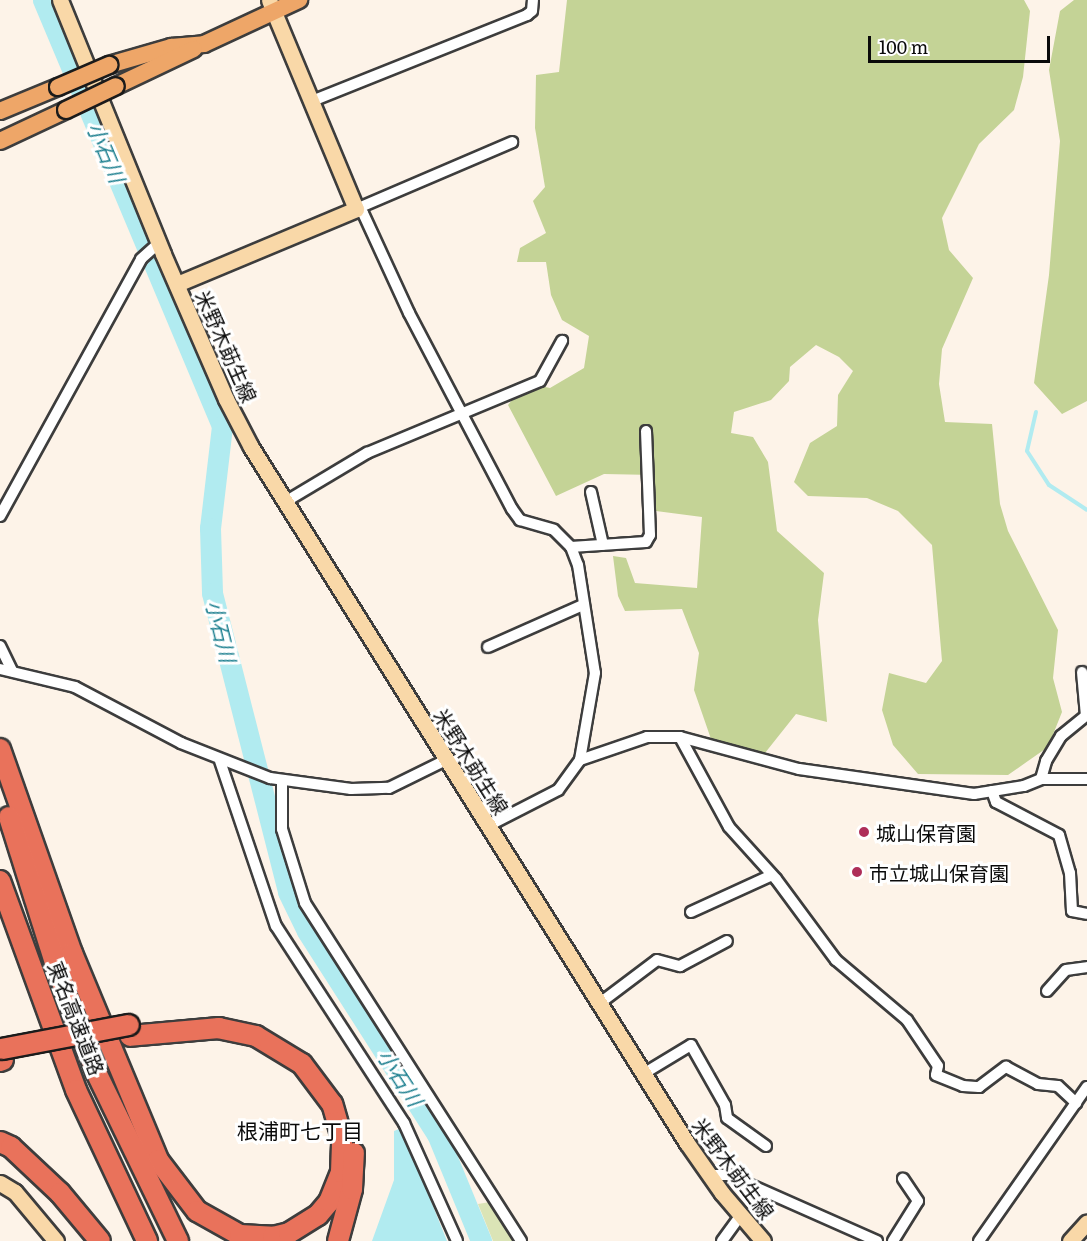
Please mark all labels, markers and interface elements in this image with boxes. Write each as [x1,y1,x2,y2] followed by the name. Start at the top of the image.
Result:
[871,24,1052,62] scale bar
[879,33,928,60] text: 100 m
[83,118,131,186] water label: 小石川
[192,286,262,406] street label: 米野木莇生線
[202,597,242,665] water label: 小石川
[430,704,514,818] street label: 米野木莇生線
[876,820,976,844] place label: 城山保育園
[857,825,871,839] marker: 城山保育園
[869,860,1009,884] place label: 市立城山保育園
[850,865,864,879] marker: 市立城山保育園
[44,958,110,1078] street label: 東名高速道路
[373,1044,429,1110] water label: 小石川
[688,1113,780,1223] street label: 米野木莇生線
[237,1117,363,1143] district label: 根浦町七丁目

